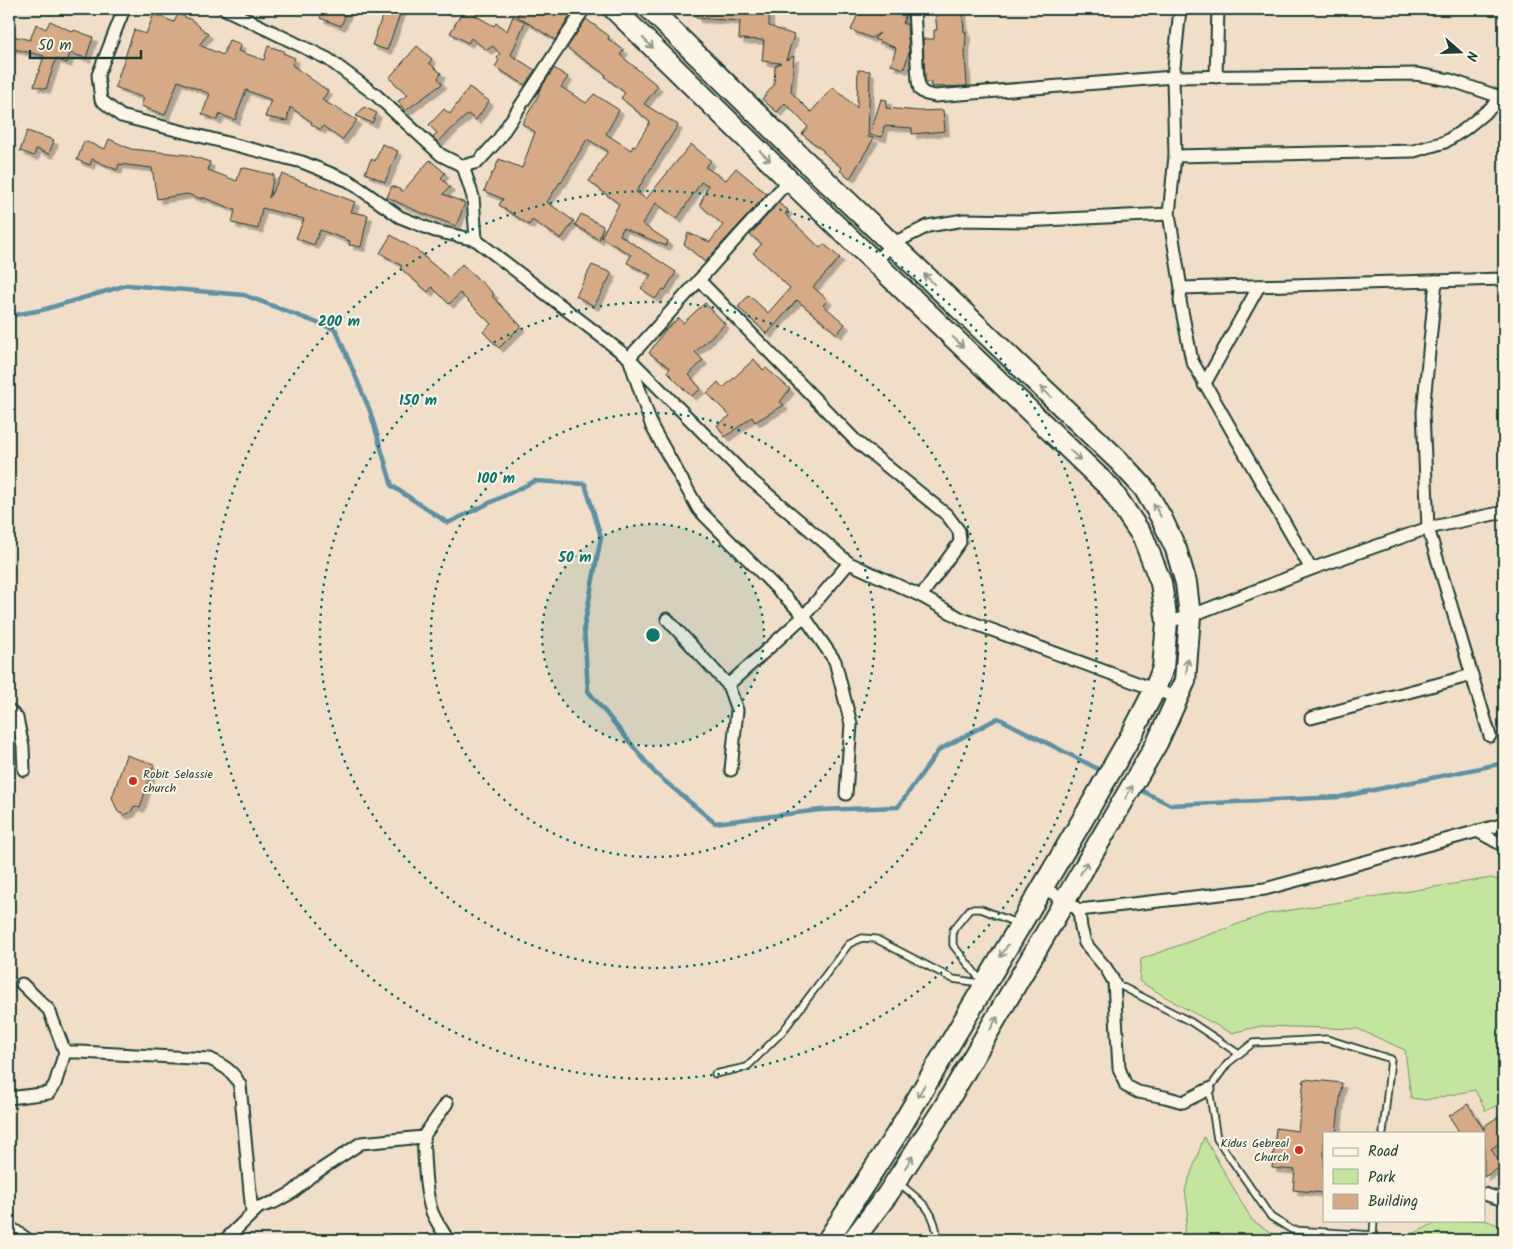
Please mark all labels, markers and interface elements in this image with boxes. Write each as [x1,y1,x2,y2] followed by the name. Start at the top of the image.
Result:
[30,28,141,60] scale bar
[1436,28,1486,78] north arrow
[38,34,72,58] text: 50 m
[642,37,654,49] one-way arrow
[1459,48,1483,64] text: N
[758,150,770,162] one-way arrow
[922,273,935,285] one-way arrow
[318,310,360,334] text: 200 m
[951,336,964,348] one-way arrow
[1040,386,1052,398] one-way arrow
[399,389,437,413] text: 150 m
[1068,448,1080,460] one-way arrow
[477,467,515,491] text: 100 m
[1151,503,1161,517] one-way arrow
[557,546,592,570] text: 50 m
[644,626,662,644] centre of rings
[1182,658,1192,674] one-way arrow
[143,765,213,798] place label: Robit Selassie church
[127,775,139,787] marker: Robit Selassie church
[1124,785,1134,799] one-way arrow
[1080,861,1090,875] one-way arrow
[999,944,1009,958] one-way arrow
[989,1017,999,1031] one-way arrow
[916,1083,926,1098] one-way arrow
[1323,1132,1486,1222] legend
[1220,1134,1289,1167] place label: Kidus Gebreal Church
[1368,1140,1399,1164] text: Road
[1293,1144,1305,1156] marker: Kidus Gebreal Church
[904,1155,914,1169] one-way arrow
[1368,1166,1396,1190] text: Park
[1368,1190,1418,1214] text: Building

